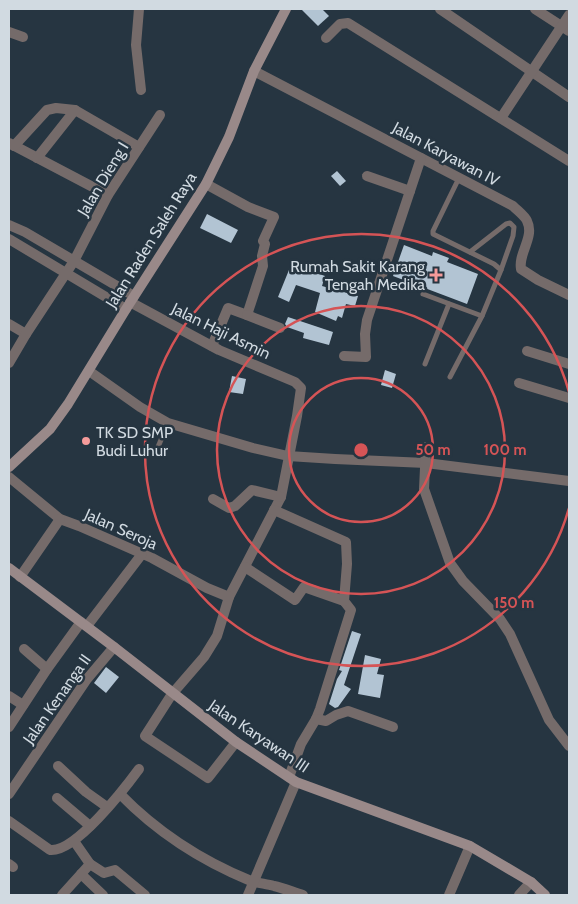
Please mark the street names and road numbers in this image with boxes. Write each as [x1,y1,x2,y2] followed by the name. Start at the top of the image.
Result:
[388,117,503,190] street label: Jalan Karyawan IV
[73,138,133,220] street label: Jalan Dieng I
[101,168,201,312] street label: Jalan Raden Saleh Raya
[168,298,274,363] street label: Jalan Haji Asmin
[81,504,161,554] street label: Jalan Seroja
[18,650,95,748] street label: Jalan Kenanga II
[204,695,313,777] street label: Jalan Karyawan III

